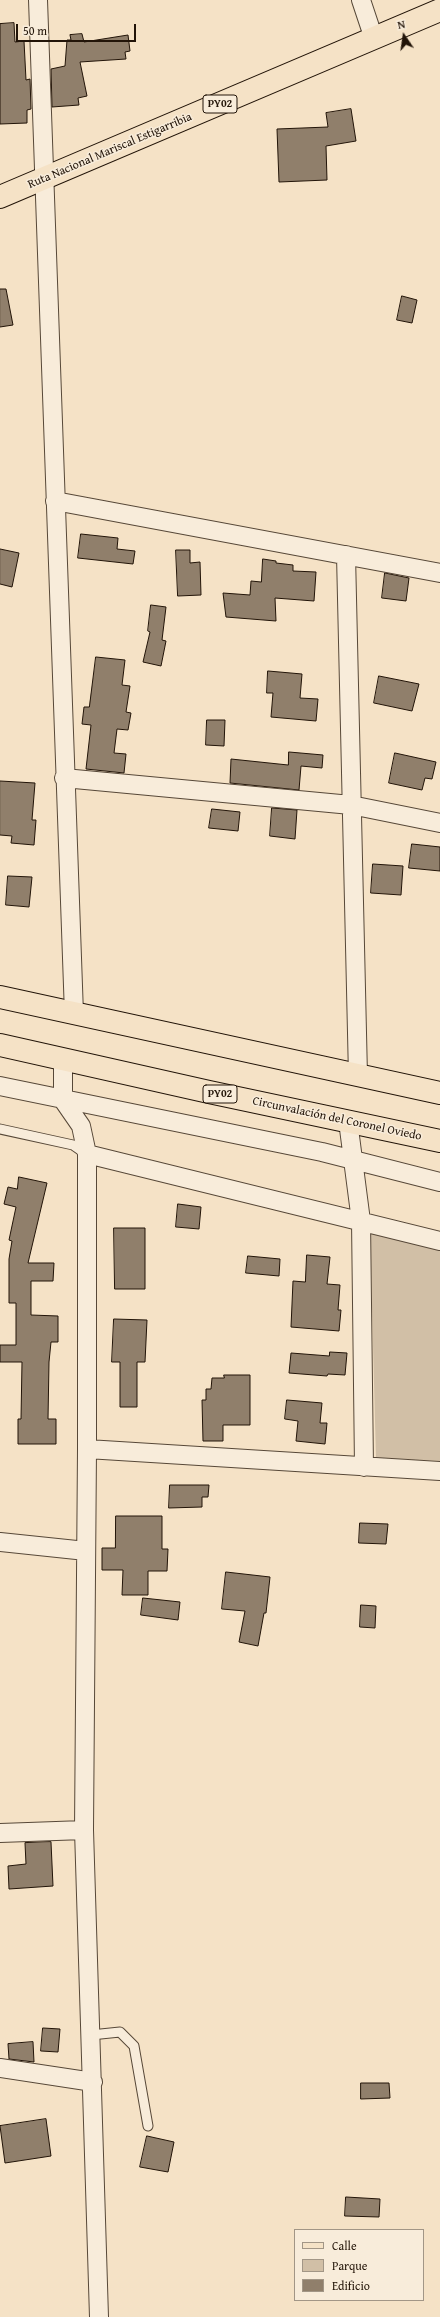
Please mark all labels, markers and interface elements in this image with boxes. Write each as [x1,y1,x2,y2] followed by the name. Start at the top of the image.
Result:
[18,16,138,42] scale bar
[384,16,424,56] north arrow
[396,16,407,33] text: N
[23,22,47,39] text: 50 m
[203,95,237,113] road number: PY02
[26,110,194,192] street label: Ruta Nacional Mariscal Estigarribia
[203,1085,237,1103] road number: PY02
[251,1094,423,1144] street label: Circunvalación del Coronel Oviedo
[294,2229,424,2301] legend
[332,2237,357,2254] text: Calle
[332,2257,367,2274] text: Parque
[332,2277,370,2294] text: Edificio

